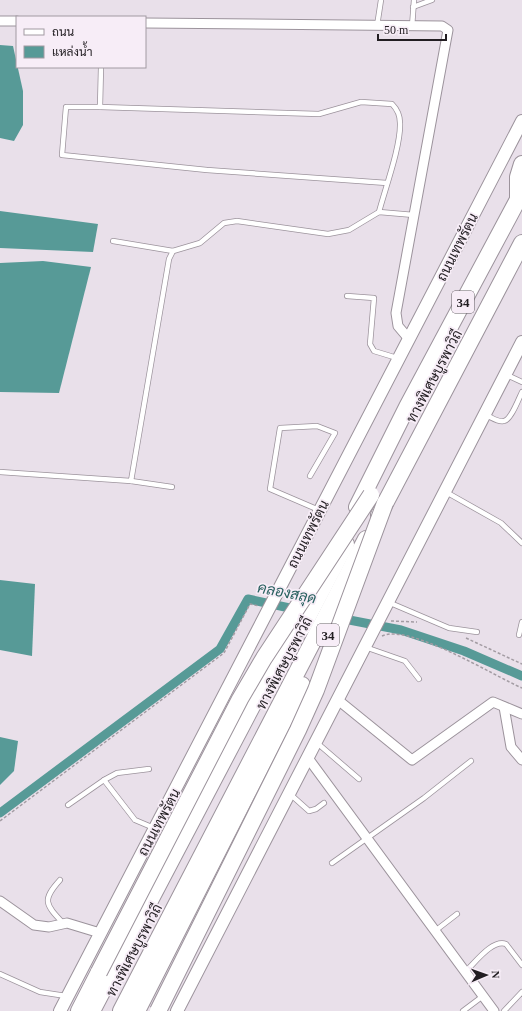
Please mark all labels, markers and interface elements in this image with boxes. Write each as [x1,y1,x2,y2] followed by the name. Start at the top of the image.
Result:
[16,16,146,68] legend
[378,16,446,42] scale bar
[384,23,409,37] text: 50 m
[52,25,75,39] text: ถนน
[52,41,92,59] text: แหล่งน้ำ
[434,211,481,284] street label: ถนนเทพรัตน
[452,291,474,313] road number: 34
[402,326,467,426] street label: ทางพิเศษบูรพาวิถี
[285,498,332,571] street label: ถนนเทพรัตน
[256,579,318,610] water label: คลองสลุด
[252,613,317,713] street label: ทางพิเศษบูรพาวิถี
[317,624,339,646] road number: 34
[136,786,183,858] street label: ถนนเทพรัตน
[102,900,167,1000] street label: ทางพิเศษบูรพาวิถี
[466,955,506,995] north arrow
[490,970,502,979] text: N

